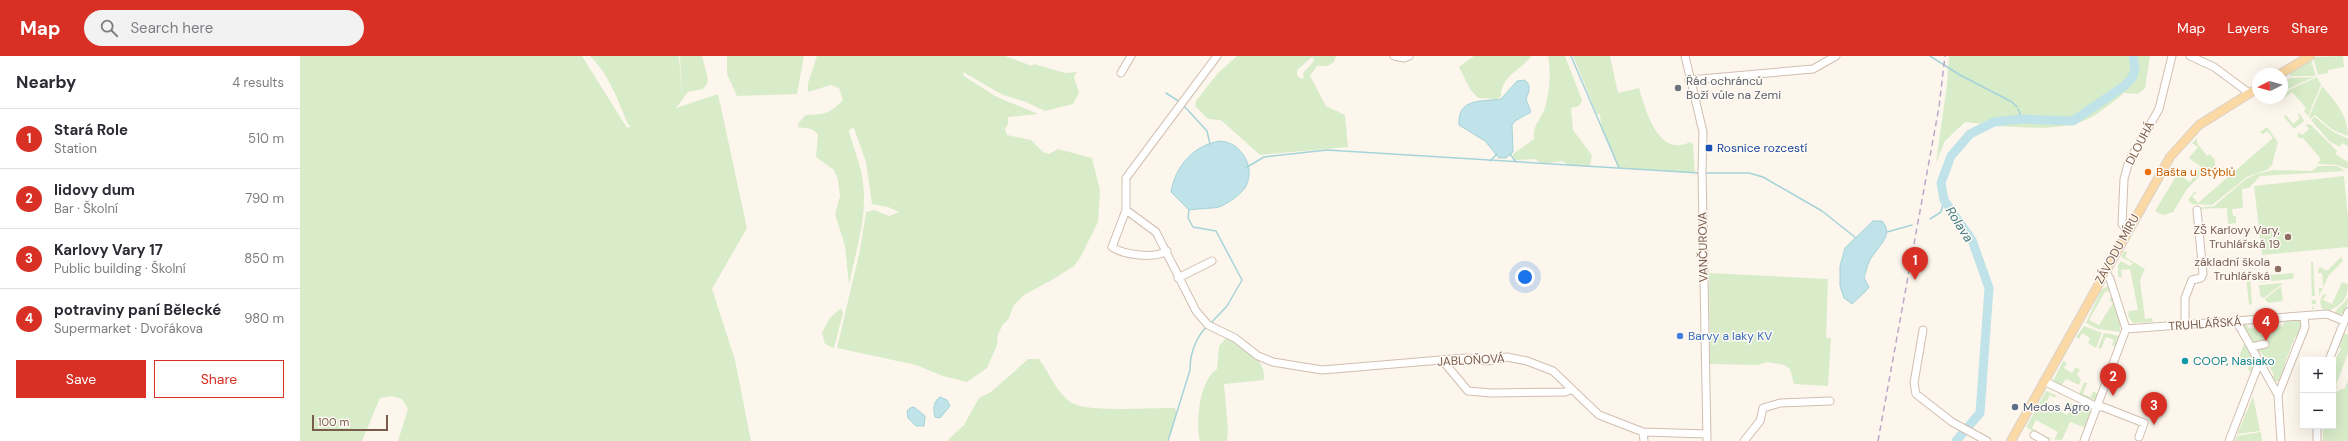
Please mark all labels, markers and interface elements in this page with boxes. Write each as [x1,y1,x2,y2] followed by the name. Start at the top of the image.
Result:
[84,10,364,46] search box
[20,16,60,41] text: Map
[98,17,120,39] icon: search
[130,18,213,38] text: Search here
[2177,19,2205,37] text: Map
[2227,19,2269,37] text: Layers
[2291,19,2328,37] text: Share
[2252,68,2288,104] north arrow
[16,71,76,93] text: Nearby
[1686,73,1781,103] place label: Řád ochránců Boží vůle na Zemi
[232,74,284,91] text: 4 results
[1673,83,1683,93] marker: Řád ochránců Boží vůle na Zemi
[2122,118,2158,168] street label: DLOUHÁ
[54,120,128,140] text: Stará Role
[27,130,31,147] text: 1
[248,130,284,147] text: 510 m
[54,140,97,157] text: Station
[1717,140,1808,156] place label: Rosnice rozcestí
[1704,143,1714,153] marker: Rosnice rozcestí
[2156,164,2236,180] place label: Bašta u Stýblů
[2143,167,2153,177] marker: Bašta u Stýblů
[54,180,135,200] text: lidovy dum
[25,190,33,207] text: 2
[245,190,284,207] text: 790 m
[54,200,118,217] text: Bar · Školní
[1942,203,1977,245] water label: Rolava
[2091,211,2143,287] street label: ZÁVODU MÍRU
[1694,212,1712,282] street label: VANČUROVA
[2194,222,2280,252] place label: ZŠ Karlovy Vary, Truhlářská 19
[2283,232,2293,242] marker: ZŠ Karlovy Vary, Truhlářská 19
[54,240,163,260] text: Karlovy Vary 17
[1902,247,1928,280] pin: 1
[25,250,33,267] text: 3
[244,250,284,267] text: 850 m
[2194,254,2270,284] place label: základní škola Truhlářská
[54,260,186,277] text: Public building · Školní
[2273,264,2283,274] marker: základní škola Truhlářská
[1515,267,1535,287] your location
[54,300,221,320] text: potraviny paní Bělecké
[2253,308,2279,341] pin: 4
[25,310,33,327] text: 4
[244,310,284,327] text: 980 m
[2168,313,2242,335] street label: TRUHLÁŘSKÁ
[54,320,203,337] text: Supermarket · Dvořákova
[1688,328,1772,344] place label: Barvy a laky KV
[1675,331,1685,341] marker: Barvy a laky KV
[1437,350,1505,370] street label: JABLOŇOVÁ
[2193,353,2275,369] place label: COOP, Nasiako
[2180,356,2190,366] marker: COOP, Nasiako
[2300,357,2336,429] map controls
[2300,357,2336,393] button: +
[16,360,146,398] button: Save
[154,360,284,398] button: Share
[2100,363,2126,396] pin: 2
[2141,392,2167,425] pin: 3
[2300,393,2336,429] button: −
[2023,399,2090,415] place label: Medos Agro
[2010,402,2020,412] marker: Medos Agro
[312,413,388,432] scale bar
[318,415,349,429] text: 100 m

